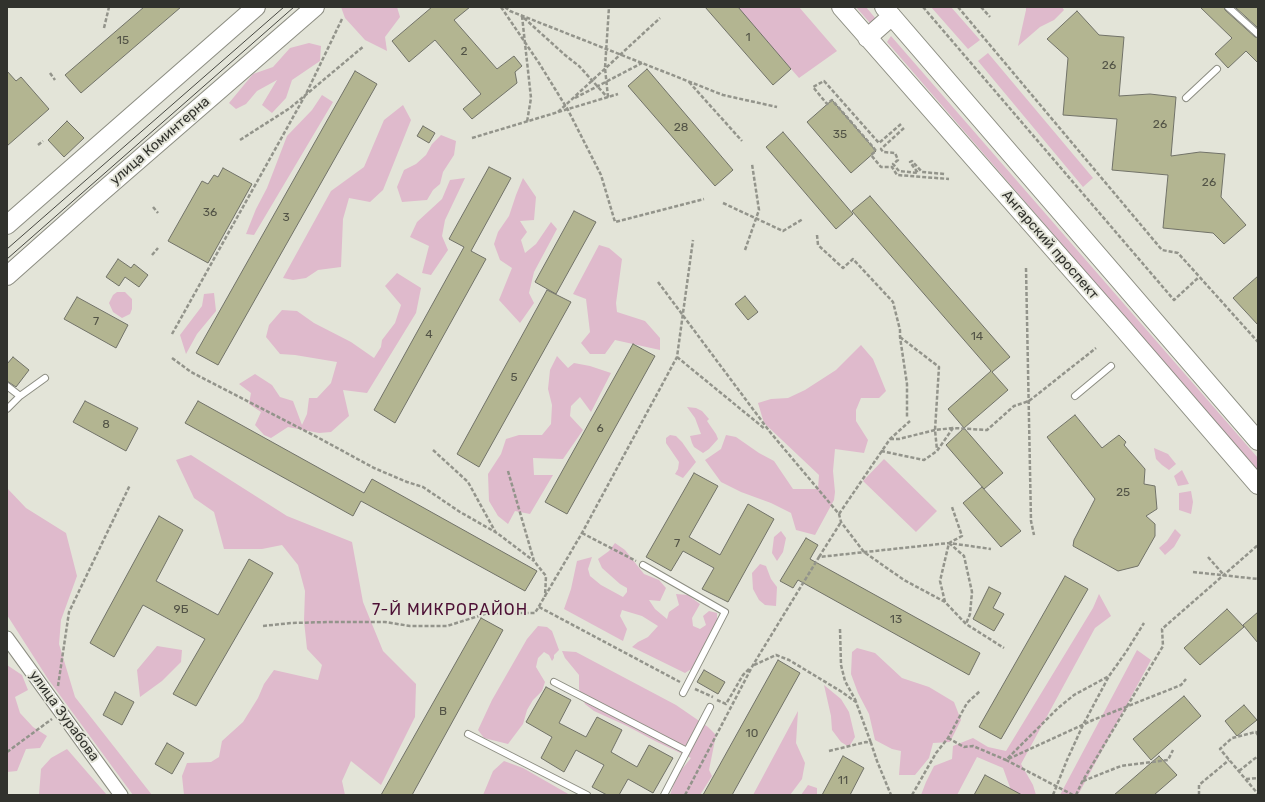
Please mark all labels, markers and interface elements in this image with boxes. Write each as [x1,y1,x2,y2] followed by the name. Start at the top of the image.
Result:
[745,31,751,45] house number: 1
[117,34,129,48] house number: 15
[460,45,468,59] house number: 2
[1102,59,1116,73] house number: 26
[107,93,213,189] street label: улица Коминтерна
[1153,118,1167,132] house number: 26
[674,121,688,135] house number: 28
[833,128,847,142] house number: 35
[1202,176,1216,190] house number: 26
[998,187,1102,303] street label: Ангарский проспект
[203,206,217,220] house number: 36
[282,211,290,225] house number: 3
[93,315,99,329] house number: 7
[425,328,433,342] house number: 4
[971,330,983,344] house number: 14
[510,371,518,385] house number: 5
[102,418,110,432] house number: 8
[596,422,604,436] house number: 6
[1116,486,1130,500] house number: 25
[674,537,680,551] house number: 7
[372,600,528,620] district label: 7-Й МИКРОРАЙОН
[174,603,188,617] house number: 9Б
[890,613,902,627] house number: 13
[25,667,103,765] street label: улица Зурабова
[439,705,447,719] house number: В
[746,727,758,741] house number: 10
[838,774,848,788] house number: 11

